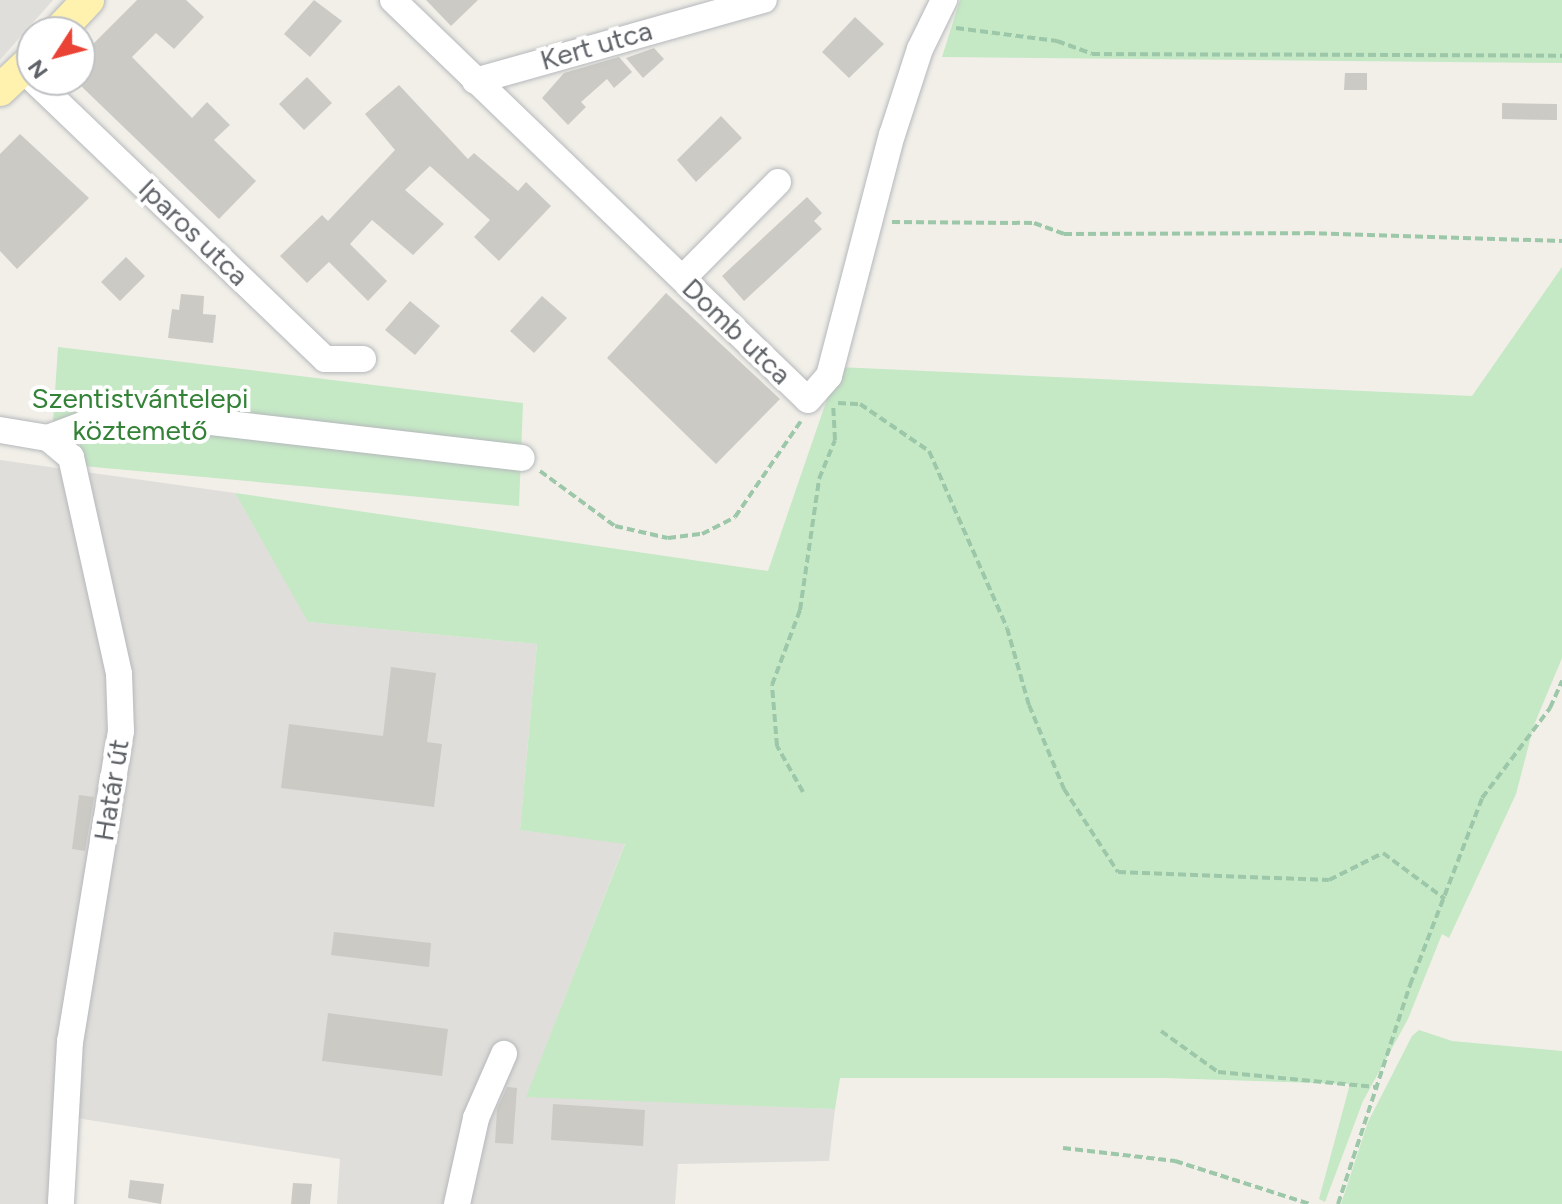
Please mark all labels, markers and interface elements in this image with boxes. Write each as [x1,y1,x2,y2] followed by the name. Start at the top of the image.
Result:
[536,13,656,77] street label: Kert utca
[16,16,96,96] north arrow
[22,54,54,84] text: N
[132,171,256,293] street label: Iparos utca
[676,271,798,391] street label: Domb utca
[32,381,248,447] park label: Szentistvántelepi köztemető
[86,737,136,843] street label: Határ út

